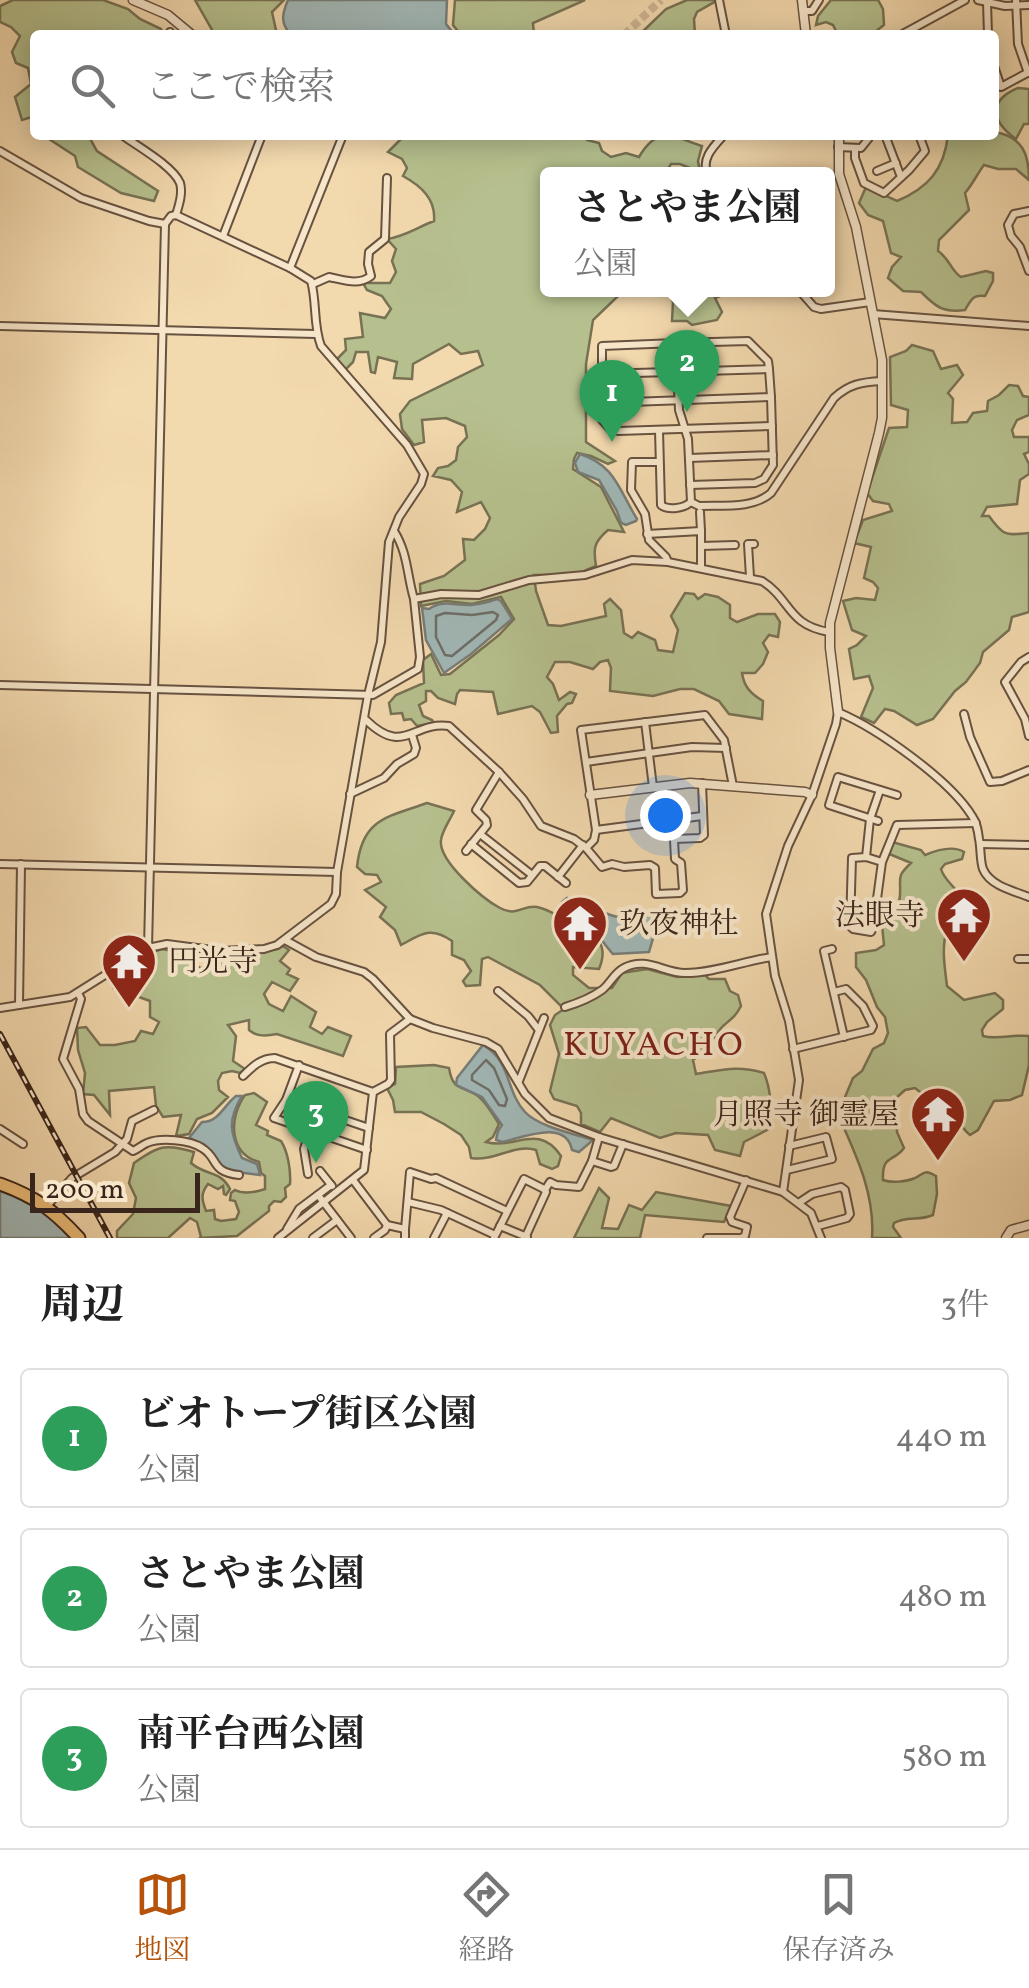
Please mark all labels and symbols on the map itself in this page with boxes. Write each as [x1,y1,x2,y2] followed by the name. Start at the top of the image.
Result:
[654,330,720,412] pin: 2
[580,360,644,442] pin: 1
[640,790,691,841] your location
[934,885,994,964] temple icon: 法眼寺
[550,893,610,972] temple icon: 玖夜神社
[835,896,925,938] place label: 法眼寺
[619,904,739,946] place label: 玖夜神社
[99,931,159,1010] temple icon: 円光寺
[168,942,258,984] place label: 円光寺
[563,1022,745,1070] district label: KUYACHO
[284,1080,348,1163] pin: 3
[908,1084,968,1163] temple icon: 月照寺 御霊屋
[713,1095,899,1137] place label: 月照寺 御霊屋
[30,1168,200,1212] scale bar

